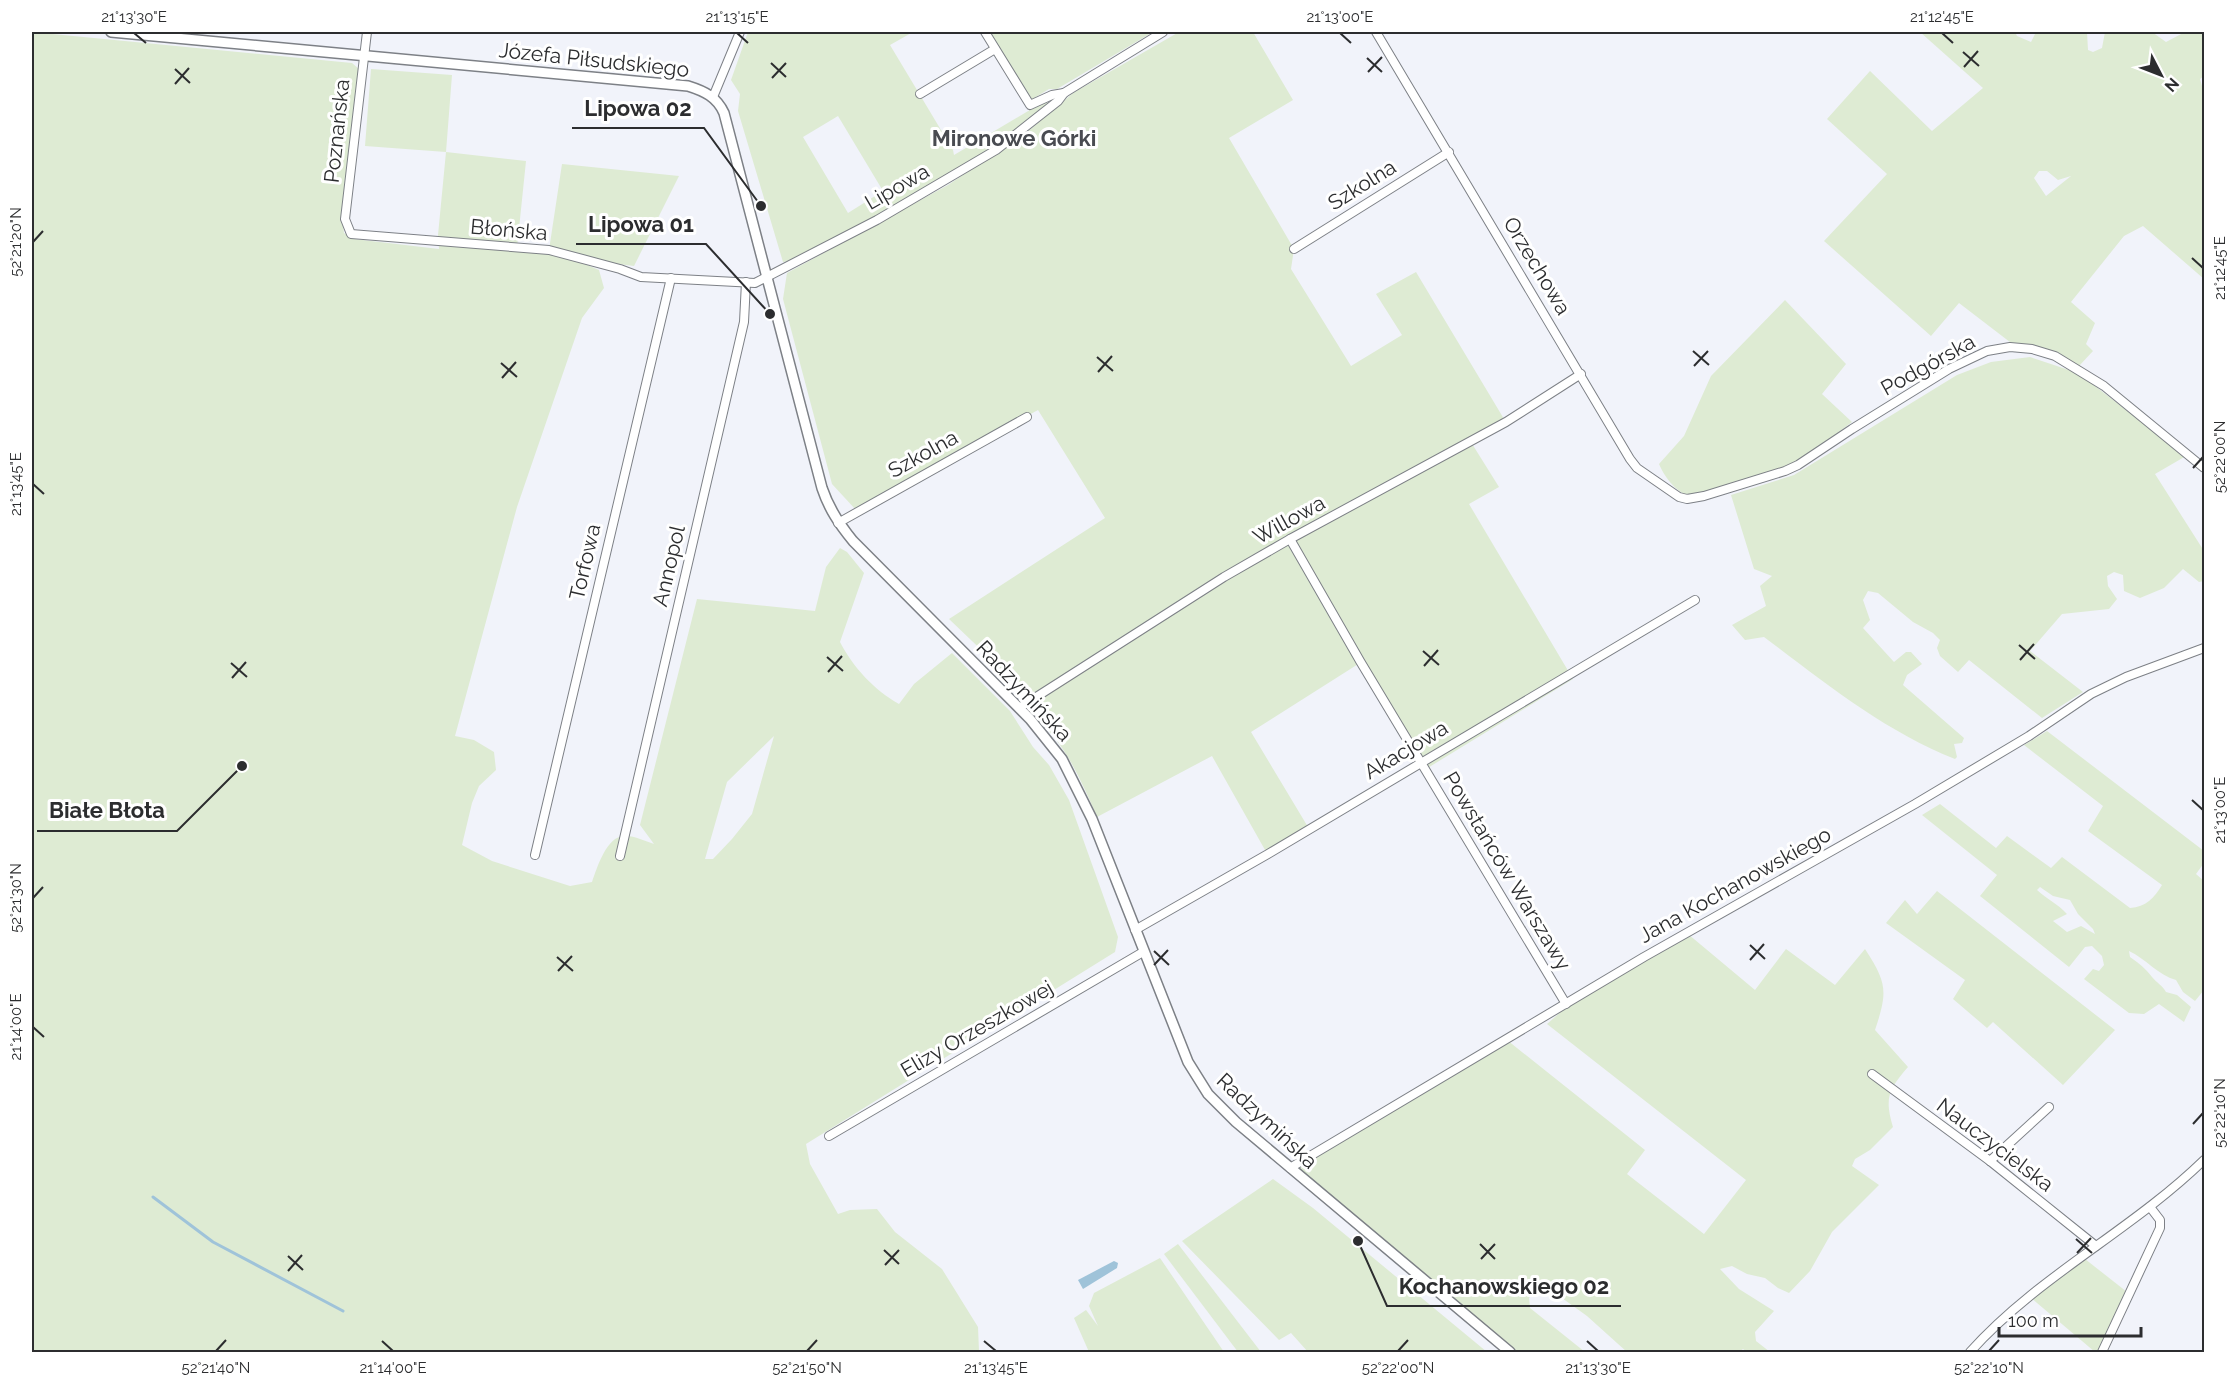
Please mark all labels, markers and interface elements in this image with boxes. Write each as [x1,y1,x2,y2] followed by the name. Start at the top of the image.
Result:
[101,8,167,26] text: 21°13'30"E
[705,8,769,26] text: 21°13'15"E
[1307,8,1373,26] text: 21°13'00"E
[1910,8,1974,26] text: 21°12'45"E
[498,37,690,82] street label: Józefa Piłsudskiego
[2131,45,2191,105] north arrow
[2161,74,2183,96] text: N
[319,78,354,184] street label: Poznańska
[572,88,704,128] callout: Lipowa 02
[584,95,692,121] text: Lipowa 02
[932,125,1096,151] district label: Mironowe Górki
[1323,154,1400,215] street label: Szkolna
[860,158,933,215] street label: Lipowa
[576,204,706,244] callout: Lipowa 01
[7,207,25,277] text: 52°21'20"N
[588,211,694,237] text: Lipowa 01
[1498,212,1576,319] street label: Orzechowa
[469,214,549,245] street label: Błońska
[2211,236,2229,300] text: 21°12'45"E
[1876,328,1979,401] street label: Podgórska
[2211,421,2229,493] text: 52°22'00"N
[884,424,962,483] street label: Szkolna
[7,452,25,516] text: 21°13'45"E
[1248,490,1329,549] street label: Willowa
[564,521,605,602] street label: Torfowa
[647,523,690,609] street label: Annopol
[971,635,1077,746] street label: Radzymińska
[1359,715,1452,784] street label: Akacjowa
[1438,767,1577,974] street label: Powstańców Warszawy
[2211,777,2229,843] text: 21°13'00"E
[37,791,177,831] callout: Białe Błota
[49,797,165,823] text: Białe Błota
[1634,821,1835,948] street label: Jana Kochanowskiego
[7,863,25,933] text: 52°21'30"N
[896,975,1057,1082] street label: Elizy Orzeszkowej
[7,993,25,1061] text: 21°14'00"E
[1212,1068,1323,1174] street label: Radzymińska
[2211,1078,2229,1148] text: 52°22'10"N
[1932,1093,2059,1197] street label: Nauczycielska
[1387,1266,1621,1306] callout: Kochanowskiego 02
[1399,1273,1609,1299] text: Kochanowskiego 02
[1999,1300,2142,1338] scale bar
[2008,1310,2059,1331] text: 100 m
[182,1359,250,1377] text: 52°21'40"N
[359,1359,427,1377] text: 21°14'00"E
[772,1359,842,1377] text: 52°21'50"N
[964,1359,1028,1377] text: 21°13'45"E
[1362,1359,1434,1377] text: 52°22'00"N
[1565,1359,1631,1377] text: 21°13'30"E
[1954,1359,2024,1377] text: 52°22'10"N

